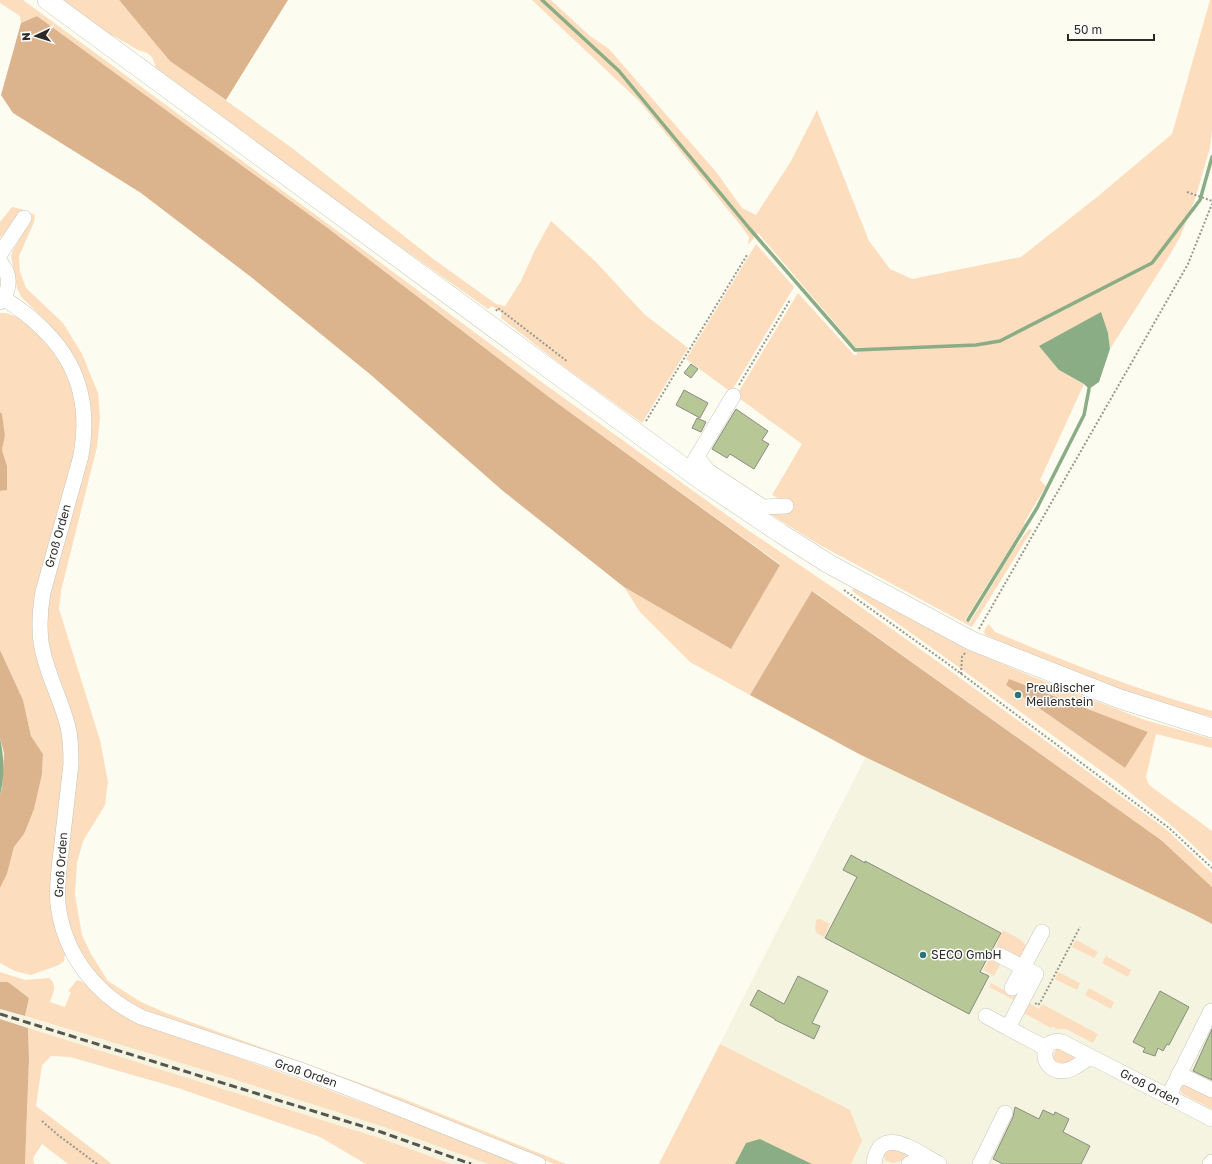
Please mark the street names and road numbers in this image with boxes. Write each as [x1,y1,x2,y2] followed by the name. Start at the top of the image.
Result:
[41,502,74,569] street label: Groß Orden
[51,832,70,898] street label: Groß Orden
[273,1055,339,1090] street label: Groß Orden
[1118,1065,1183,1108] street label: Groß Orden

